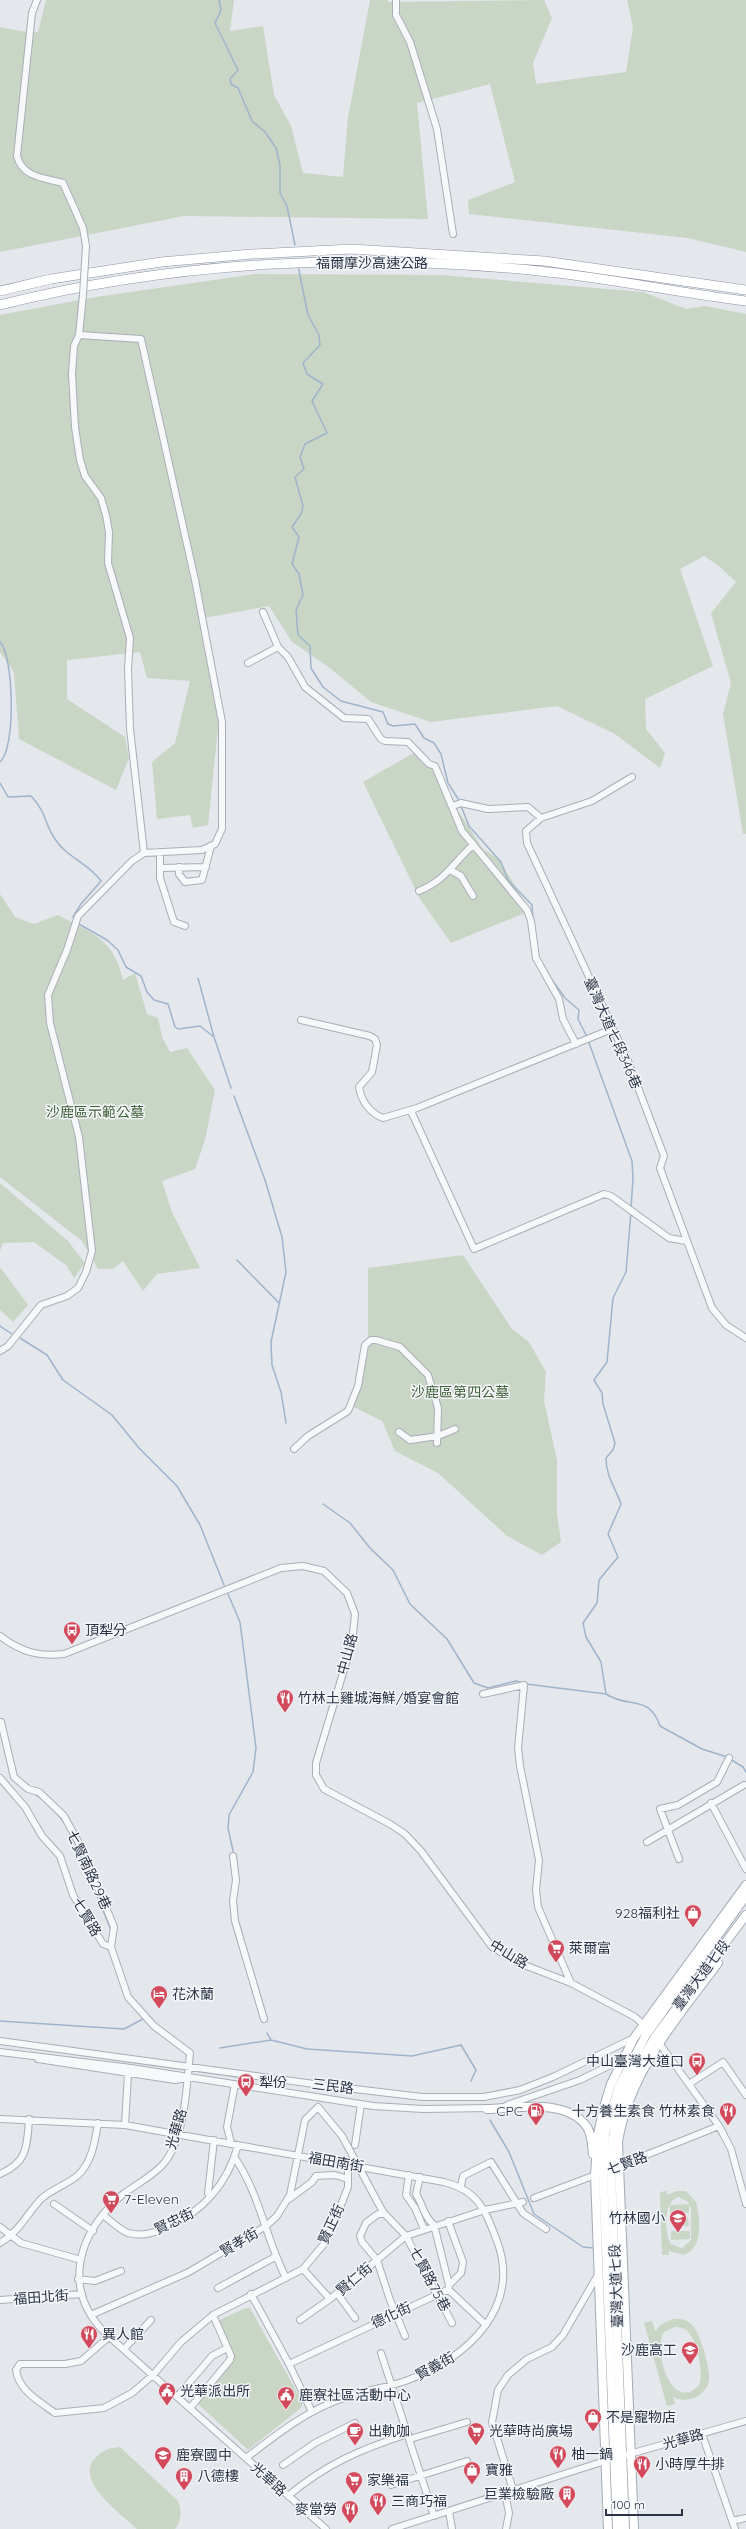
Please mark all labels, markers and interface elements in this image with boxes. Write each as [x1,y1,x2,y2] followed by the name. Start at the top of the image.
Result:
[316,254,428,272] street label: 福爾摩沙高速公路
[580,974,646,1092] street label: 臺灣大道七段346巷
[46,1103,144,1121] park label: 沙鹿區示範公墓
[411,1383,509,1401] park label: 沙鹿區第四公墓
[62,1620,82,1645] bus stop icon: 頂犁分
[85,1621,127,1639] place label: 頂犁分
[333,1631,361,1677] street label: 中山路
[275,1688,295,1713] restaurant icon: 竹林土雞城海鮮/婚宴會館
[298,1689,459,1707] place label: 竹林土雞城海鮮/婚宴會館
[63,1827,115,1913] street label: 七賢南路29巷
[68,1894,106,1940] street label: 七賢路
[683,1903,703,1928] shop icon: 928福利社
[615,1904,680,1922] place label: 928福利社
[486,1935,532,1973] street label: 中山路
[669,1936,733,2014] street label: 臺灣大道七段
[546,1938,566,1963] supermarket icon: 萊爾富
[569,1939,611,1957] place label: 萊爾富
[149,1984,169,2009] hotel icon: 花沐蘭
[172,1985,214,2003] place label: 花沐蘭
[687,2051,707,2076] bus stop icon: 中山臺灣大道口
[586,2052,684,2070] place label: 中山臺灣大道口
[236,2072,256,2097] bus stop icon: 犁份
[259,2073,287,2091] place label: 犁份
[311,2075,355,2097] street label: 三民路
[526,2101,546,2126] fuel station icon: CPC
[718,2101,738,2126] restaurant icon: 十方養生素食 竹林素食
[496,2102,523,2120] place label: CPC
[571,2102,715,2120] place label: 十方養生素食 竹林素食
[162,2106,190,2152] street label: 光華路
[604,2147,650,2179] street label: 七賢路
[307,2148,365,2176] street label: 福田南街
[101,2189,121,2214] supermarket icon: 7-Eleven
[124,2190,179,2208] place label: 7-Eleven
[314,2201,348,2247] street label: 賢正街
[151,2204,197,2238] street label: 賢忠街
[668,2208,688,2233] school or university icon: 竹林國小
[609,2209,665,2227] place label: 竹林國小
[216,2223,262,2261] street label: 賢孝街
[405,2244,455,2314] street label: 七賢路75巷
[606,2244,626,2328] street label: 臺灣大道七段
[332,2259,376,2299] street label: 賢仁街
[12,2286,70,2308] street label: 福田北街
[368,2298,414,2332] street label: 德化街
[79,2324,99,2349] restaurant icon: 異人館
[102,2325,144,2343] place label: 異人館
[680,2340,700,2365] school or university icon: 沙鹿高工
[621,2341,677,2359] place label: 沙鹿高工
[412,2348,458,2384] street label: 賢義街
[157,2381,177,2406] public building icon: 光華派出所
[180,2382,250,2400] place label: 光華派出所
[276,2385,296,2410] public building icon: 鹿寮社區活動中心
[299,2386,411,2404] place label: 鹿寮社區活動中心
[583,2407,603,2432] shop icon: 不是寵物店
[606,2408,676,2426] place label: 不是寵物店
[345,2421,365,2446] cafe icon: 出軌咖
[466,2421,486,2446] supermarket icon: 光華時尚廣場
[368,2422,410,2440] place label: 出軌咖
[489,2422,573,2440] place label: 光華時尚廣場
[660,2425,706,2453] street label: 光華路
[548,2444,568,2469] restaurant icon: 柚一鍋
[153,2445,173,2470] school or university icon: 鹿寮國中
[571,2445,613,2463] place label: 柚一鍋
[176,2446,232,2464] place label: 鹿寮國中
[632,2454,652,2479] restaurant icon: 小時厚牛排
[655,2455,725,2473] place label: 小時厚牛排
[247,2458,291,2500] street label: 光華路
[462,2460,482,2485] shop icon: 寶雅
[485,2461,513,2479] place label: 寶雅
[174,2466,194,2491] building icon: 八德樓
[197,2467,239,2485] place label: 八德樓
[344,2470,364,2495] supermarket icon: 家樂福
[367,2471,409,2489] place label: 家樂福
[557,2484,577,2509] building icon: 巨業檢驗廠
[484,2485,554,2503] place label: 巨業檢驗廠
[368,2491,388,2516] restaurant icon: 三商巧福
[606,2491,682,2517] scale bar
[391,2492,447,2510] place label: 三商巧福
[612,2497,645,2512] text: 100 m
[340,2499,360,2524] restaurant icon: 麥當勞
[295,2500,337,2518] place label: 麥當勞

